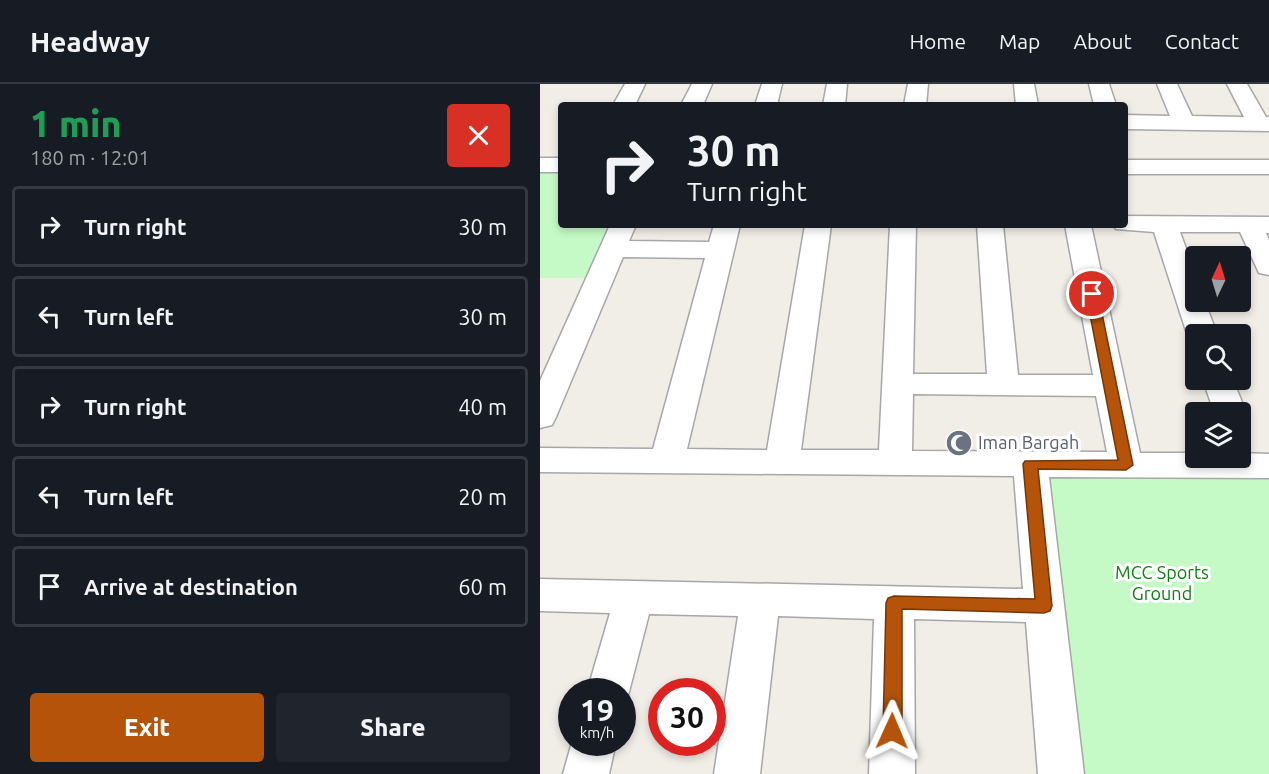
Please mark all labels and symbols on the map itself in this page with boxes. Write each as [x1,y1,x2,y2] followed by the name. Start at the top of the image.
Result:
[1185,246,1251,312] north arrow
[1066,268,1117,319] pin
[944,428,974,458] mosque icon: Iman Bargah
[978,432,1079,452] place label: Iman Bargah
[1115,562,1209,603] park label: MCC Sports Ground
[648,678,726,756] speed limit sign: 30
[860,699,924,763] position arrow

